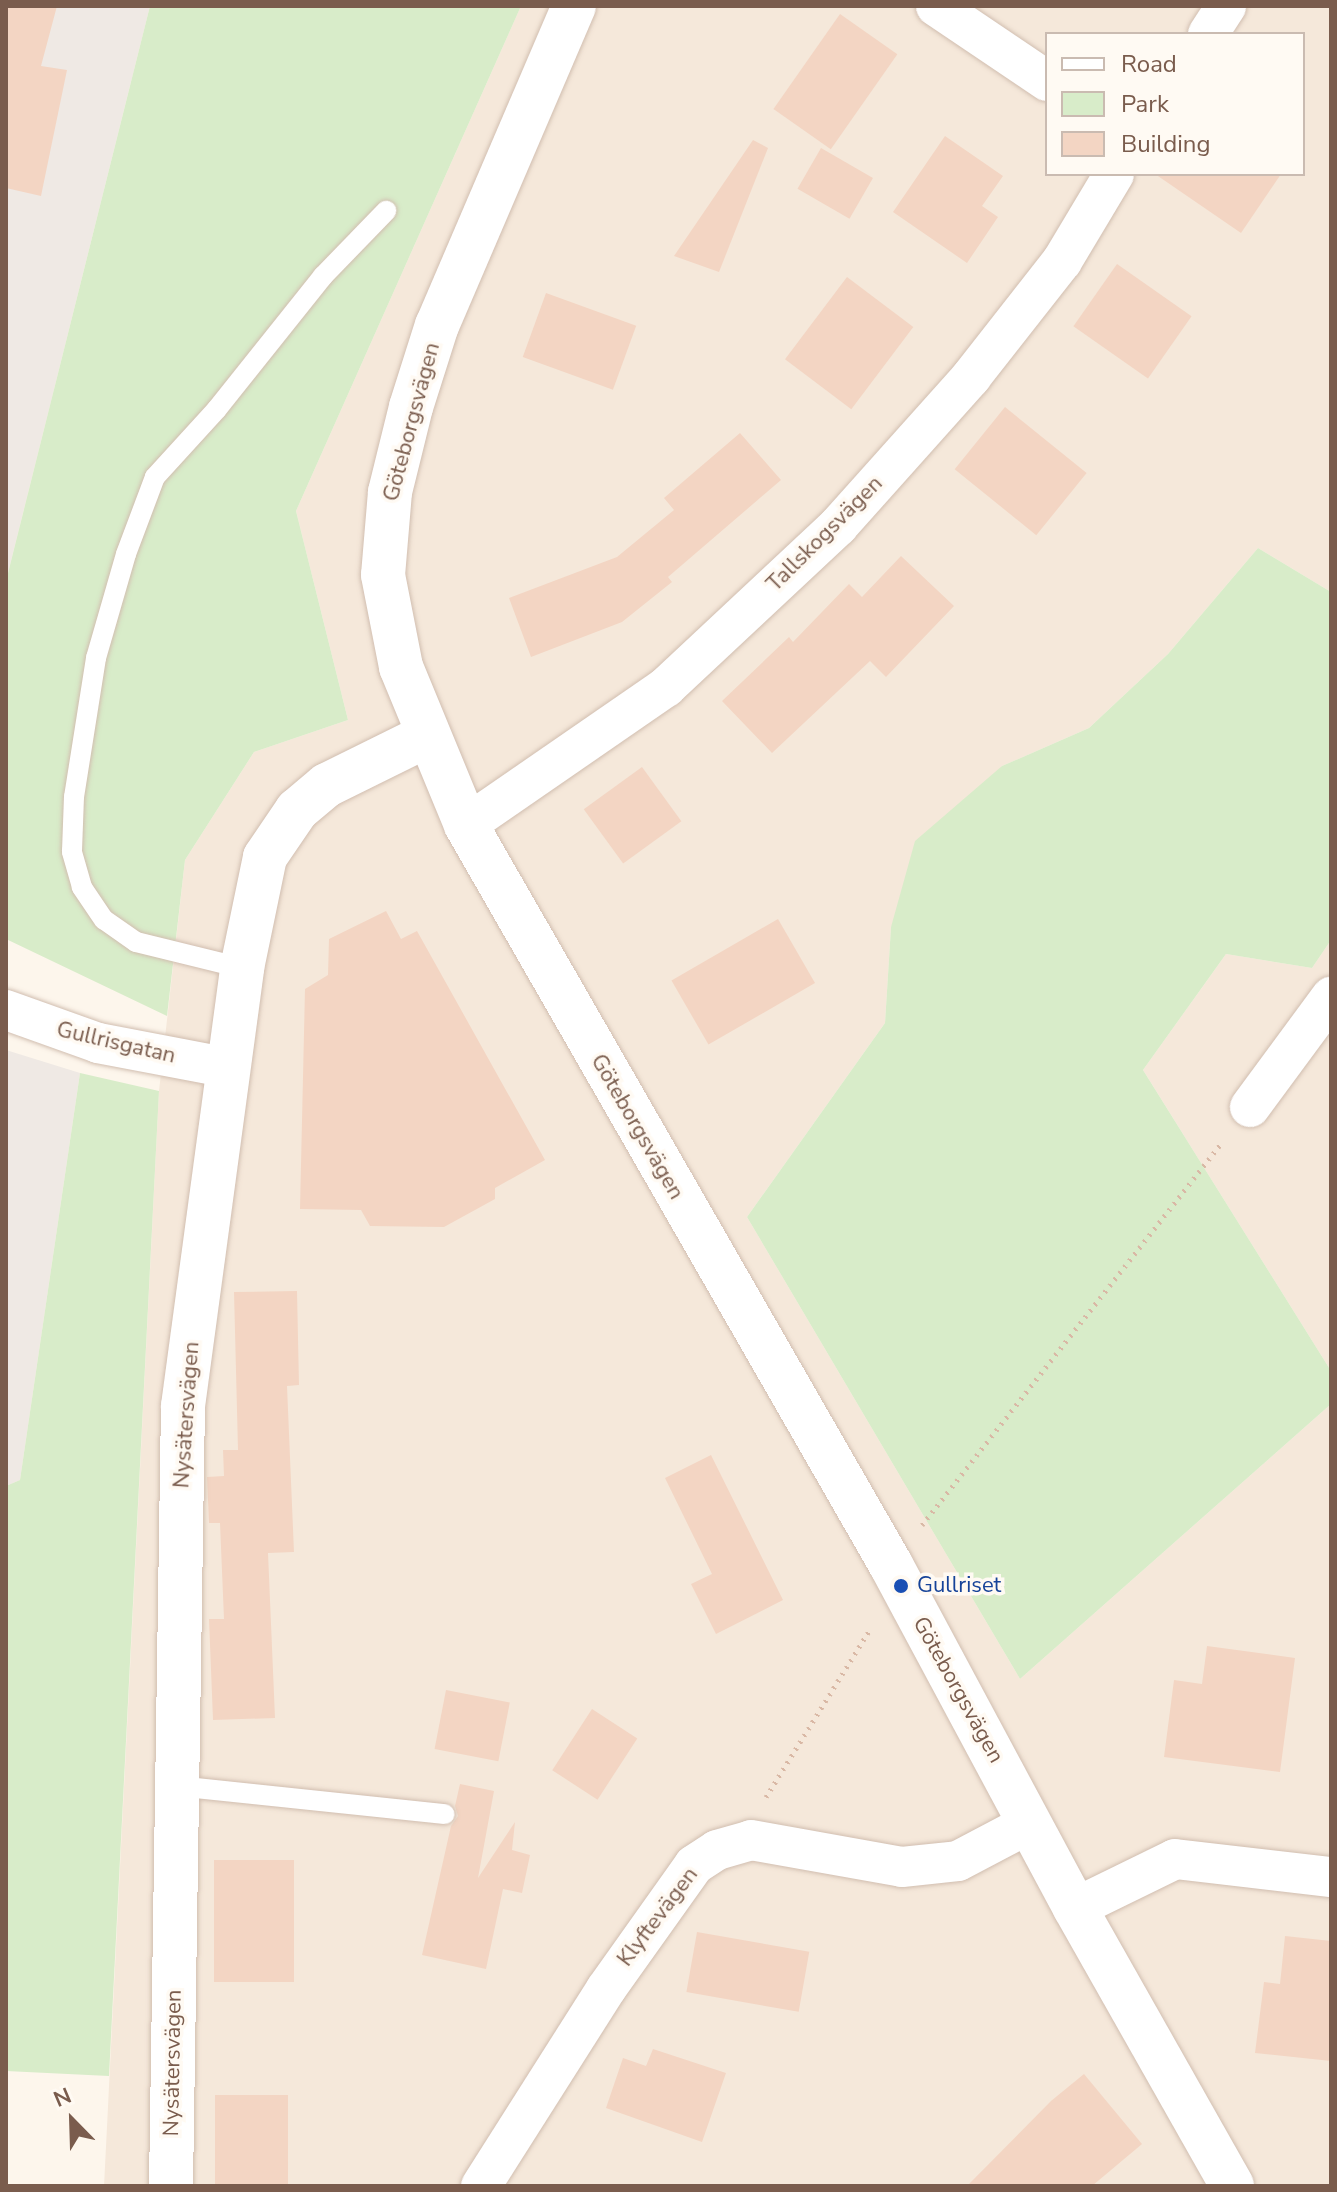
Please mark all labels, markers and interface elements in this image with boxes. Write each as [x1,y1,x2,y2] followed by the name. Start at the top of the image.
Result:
[1045,32,1305,176] legend
[1121,48,1177,80] text: Road
[1121,88,1169,120] text: Park
[1121,128,1211,160] text: Building
[378,340,446,504] street label: Göteborgsvägen
[762,471,888,597] street label: Tallskogsvägen
[54,1016,178,1070] street label: Gullrisgatan
[585,1050,689,1204] street label: Göteborgsvägen
[169,1341,205,1489] street label: Nysätersvägen
[917,1573,1001,1599] place label: Gullriset
[892,1577,910,1595] marker: Gullriset
[907,1612,1009,1768] street label: Göteborgsvägen
[612,1862,704,1972] street label: Klyftevägen
[159,1989,187,2137] street label: Nysätersvägen
[32,2080,112,2160] north arrow
[49,2081,76,2115] text: N

